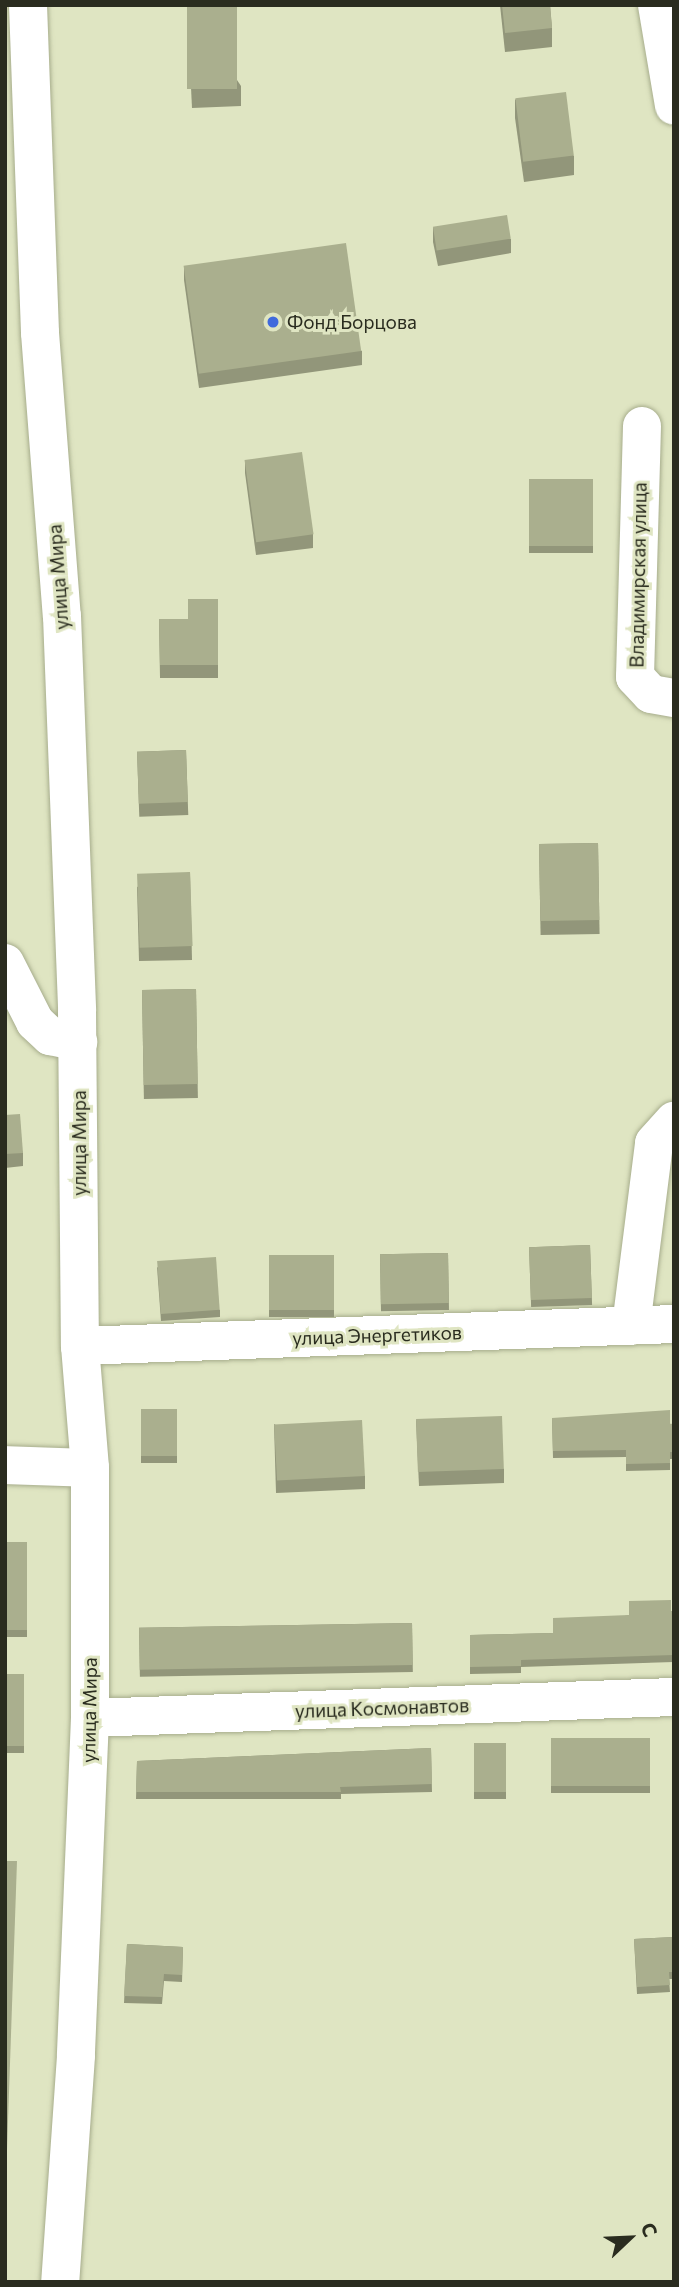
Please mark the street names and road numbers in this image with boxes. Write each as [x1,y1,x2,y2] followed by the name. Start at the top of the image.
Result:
[625,482,651,668] street label: Владимирская улица
[43,524,73,630] street label: улица Мира
[68,1090,90,1196] street label: улица Мира
[292,1321,462,1349] street label: улица Энергетиков
[77,1657,101,1763] street label: улица Мира
[295,1694,469,1722] street label: улица Космонавтов

